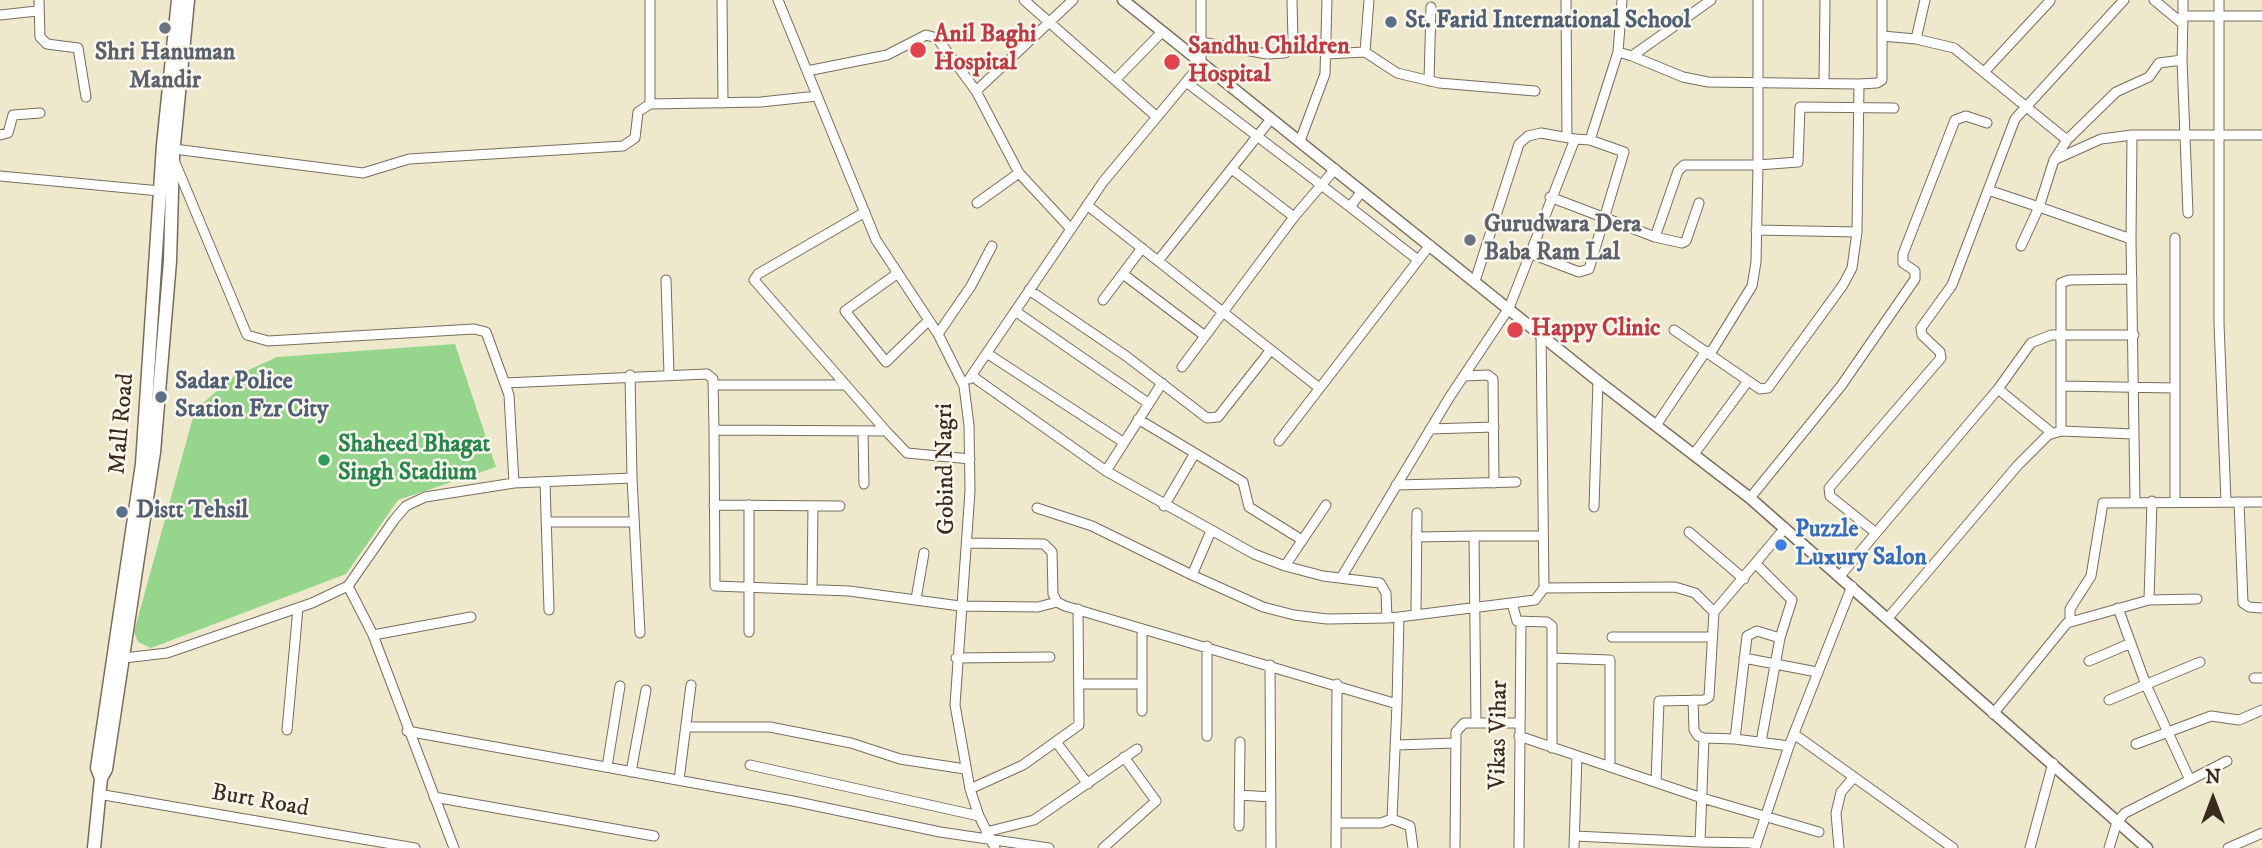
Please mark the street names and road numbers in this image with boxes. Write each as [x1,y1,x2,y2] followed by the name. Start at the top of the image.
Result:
[104,372,142,476] street label: Mall Road
[931,403,963,535] street label: Gobind Nagri
[1485,680,1515,790] street label: Vikas Vihar
[209,779,311,825] street label: Burt Road

